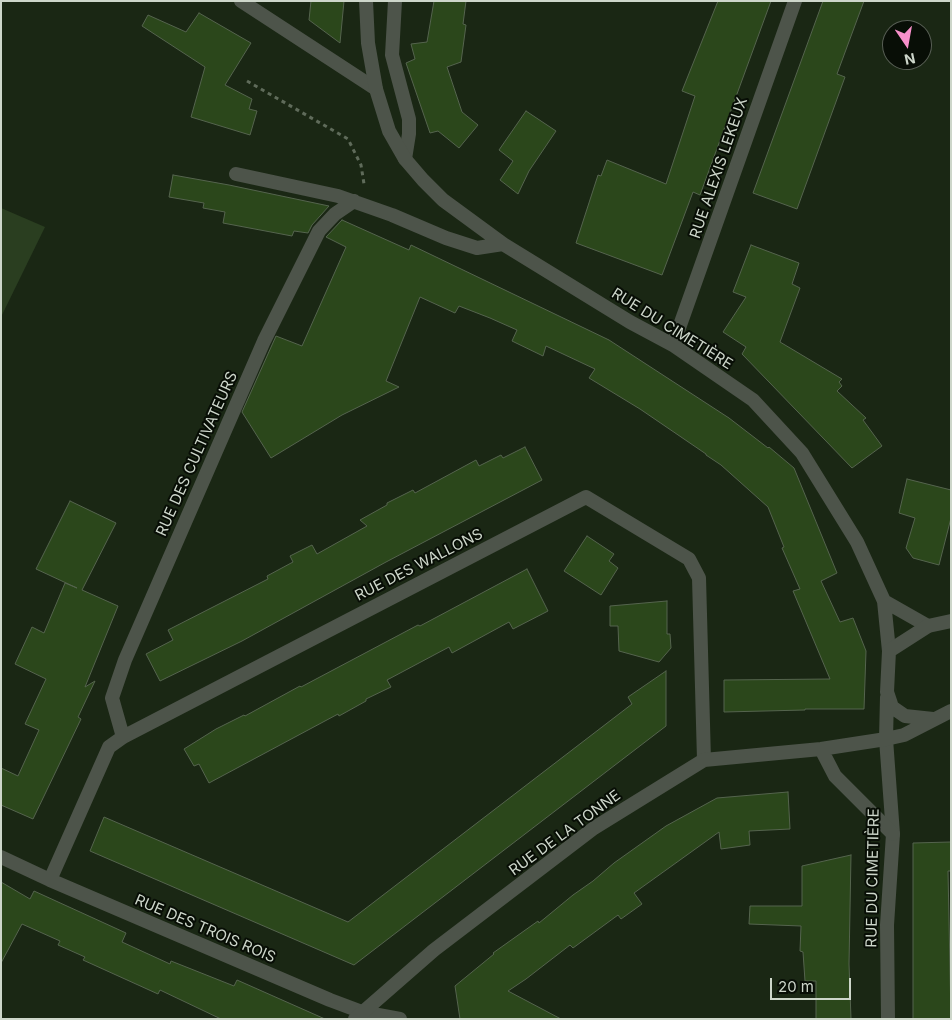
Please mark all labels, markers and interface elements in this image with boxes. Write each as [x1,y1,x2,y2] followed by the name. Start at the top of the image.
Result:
[882,20,932,70] north arrow
[903,50,917,69] text: N
[686,95,752,241] street label: RUE ALEXIS LEKEUX
[608,284,736,374] street label: RUE DU CIMETIÈRE
[153,369,241,539] street label: RUE DES CULTIVATEURS
[352,525,486,605] street label: RUE DES WALLONS
[506,786,624,880] street label: RUE DE LA TONNE
[863,808,883,948] street label: RUE DU CIMETIÈRE
[132,891,278,967] street label: RUE DES TROIS ROIS
[772,968,853,1000] scale bar
[778,977,814,996] text: 20 m

